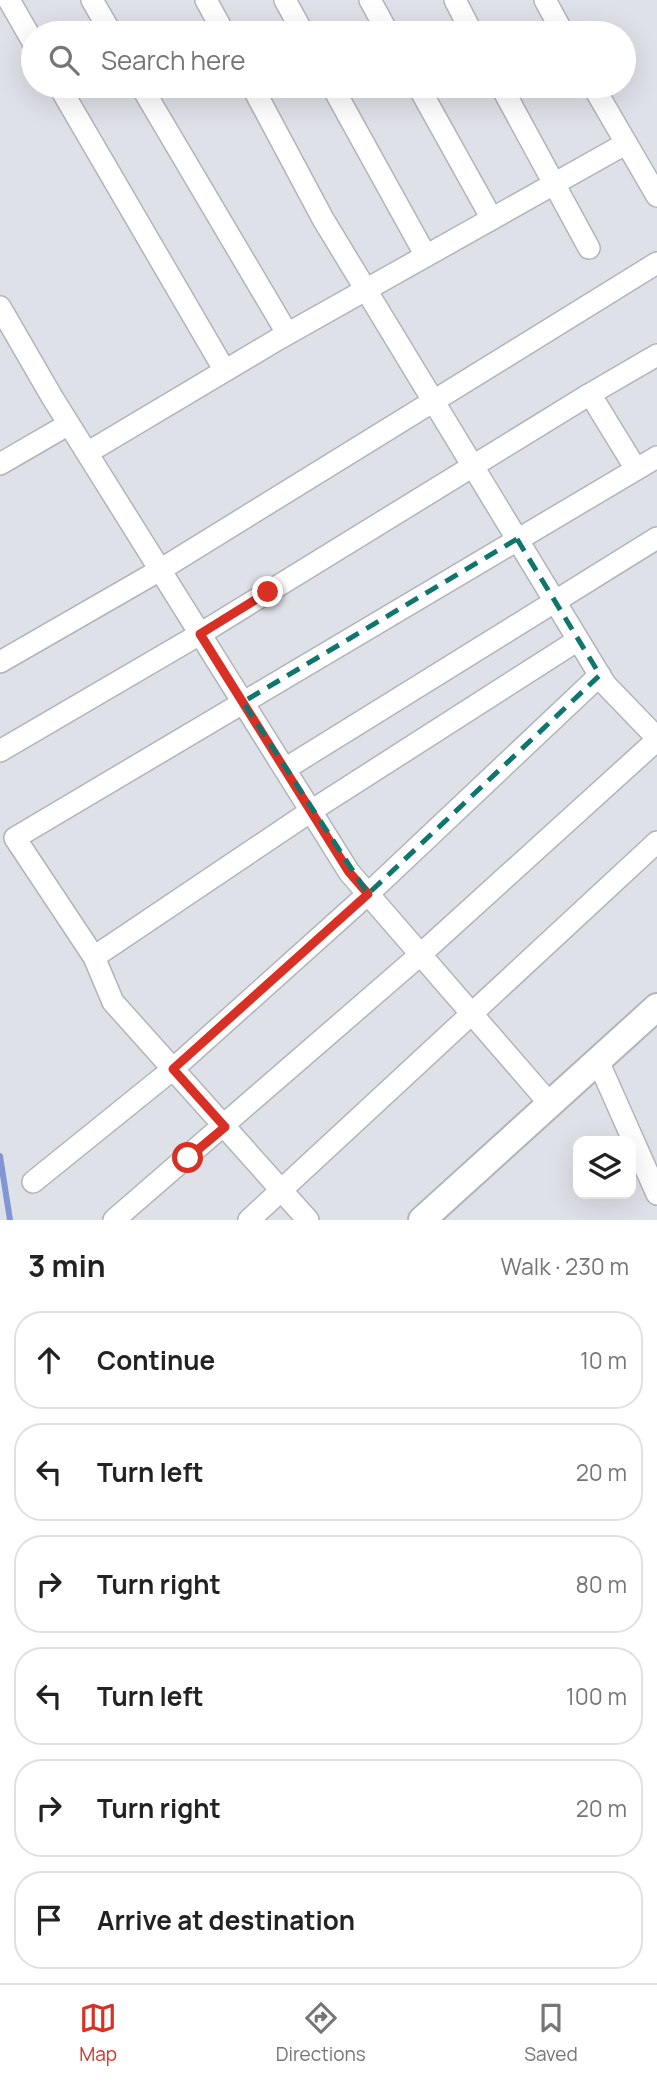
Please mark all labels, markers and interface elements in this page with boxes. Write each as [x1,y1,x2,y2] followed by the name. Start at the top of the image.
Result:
[21,21,636,98] search box
[45,41,83,79] icon: search
[101,42,246,78] text: Search here
[252,576,283,607] route end
[573,1136,636,1199] map controls
[573,1136,636,1199] button: layers
[172,1142,203,1173] route start
[28,1245,106,1286] text: 3 min
[501,1250,629,1282] text: Walk · 230 m
[30,1341,68,1379] icon: ahead
[97,1342,215,1378] text: Continue
[580,1344,627,1376] text: 10 m
[30,1453,68,1491] icon: left
[97,1454,204,1490] text: Turn left
[576,1456,627,1488] text: 20 m
[30,1565,68,1603] icon: right
[97,1566,221,1602] text: Turn right
[576,1568,627,1600] text: 80 m
[30,1677,68,1715] icon: left
[97,1678,204,1714] text: Turn left
[566,1680,627,1712] text: 100 m
[30,1789,68,1827] icon: right
[97,1790,221,1826] text: Turn right
[576,1792,627,1824] text: 20 m
[30,1901,68,1939] icon: arrive
[97,1902,355,1938] text: Arrive at destination
[79,1999,117,2067] tab: Map
[276,1999,366,2067] tab: Directions
[524,1999,578,2067] tab: Saved

